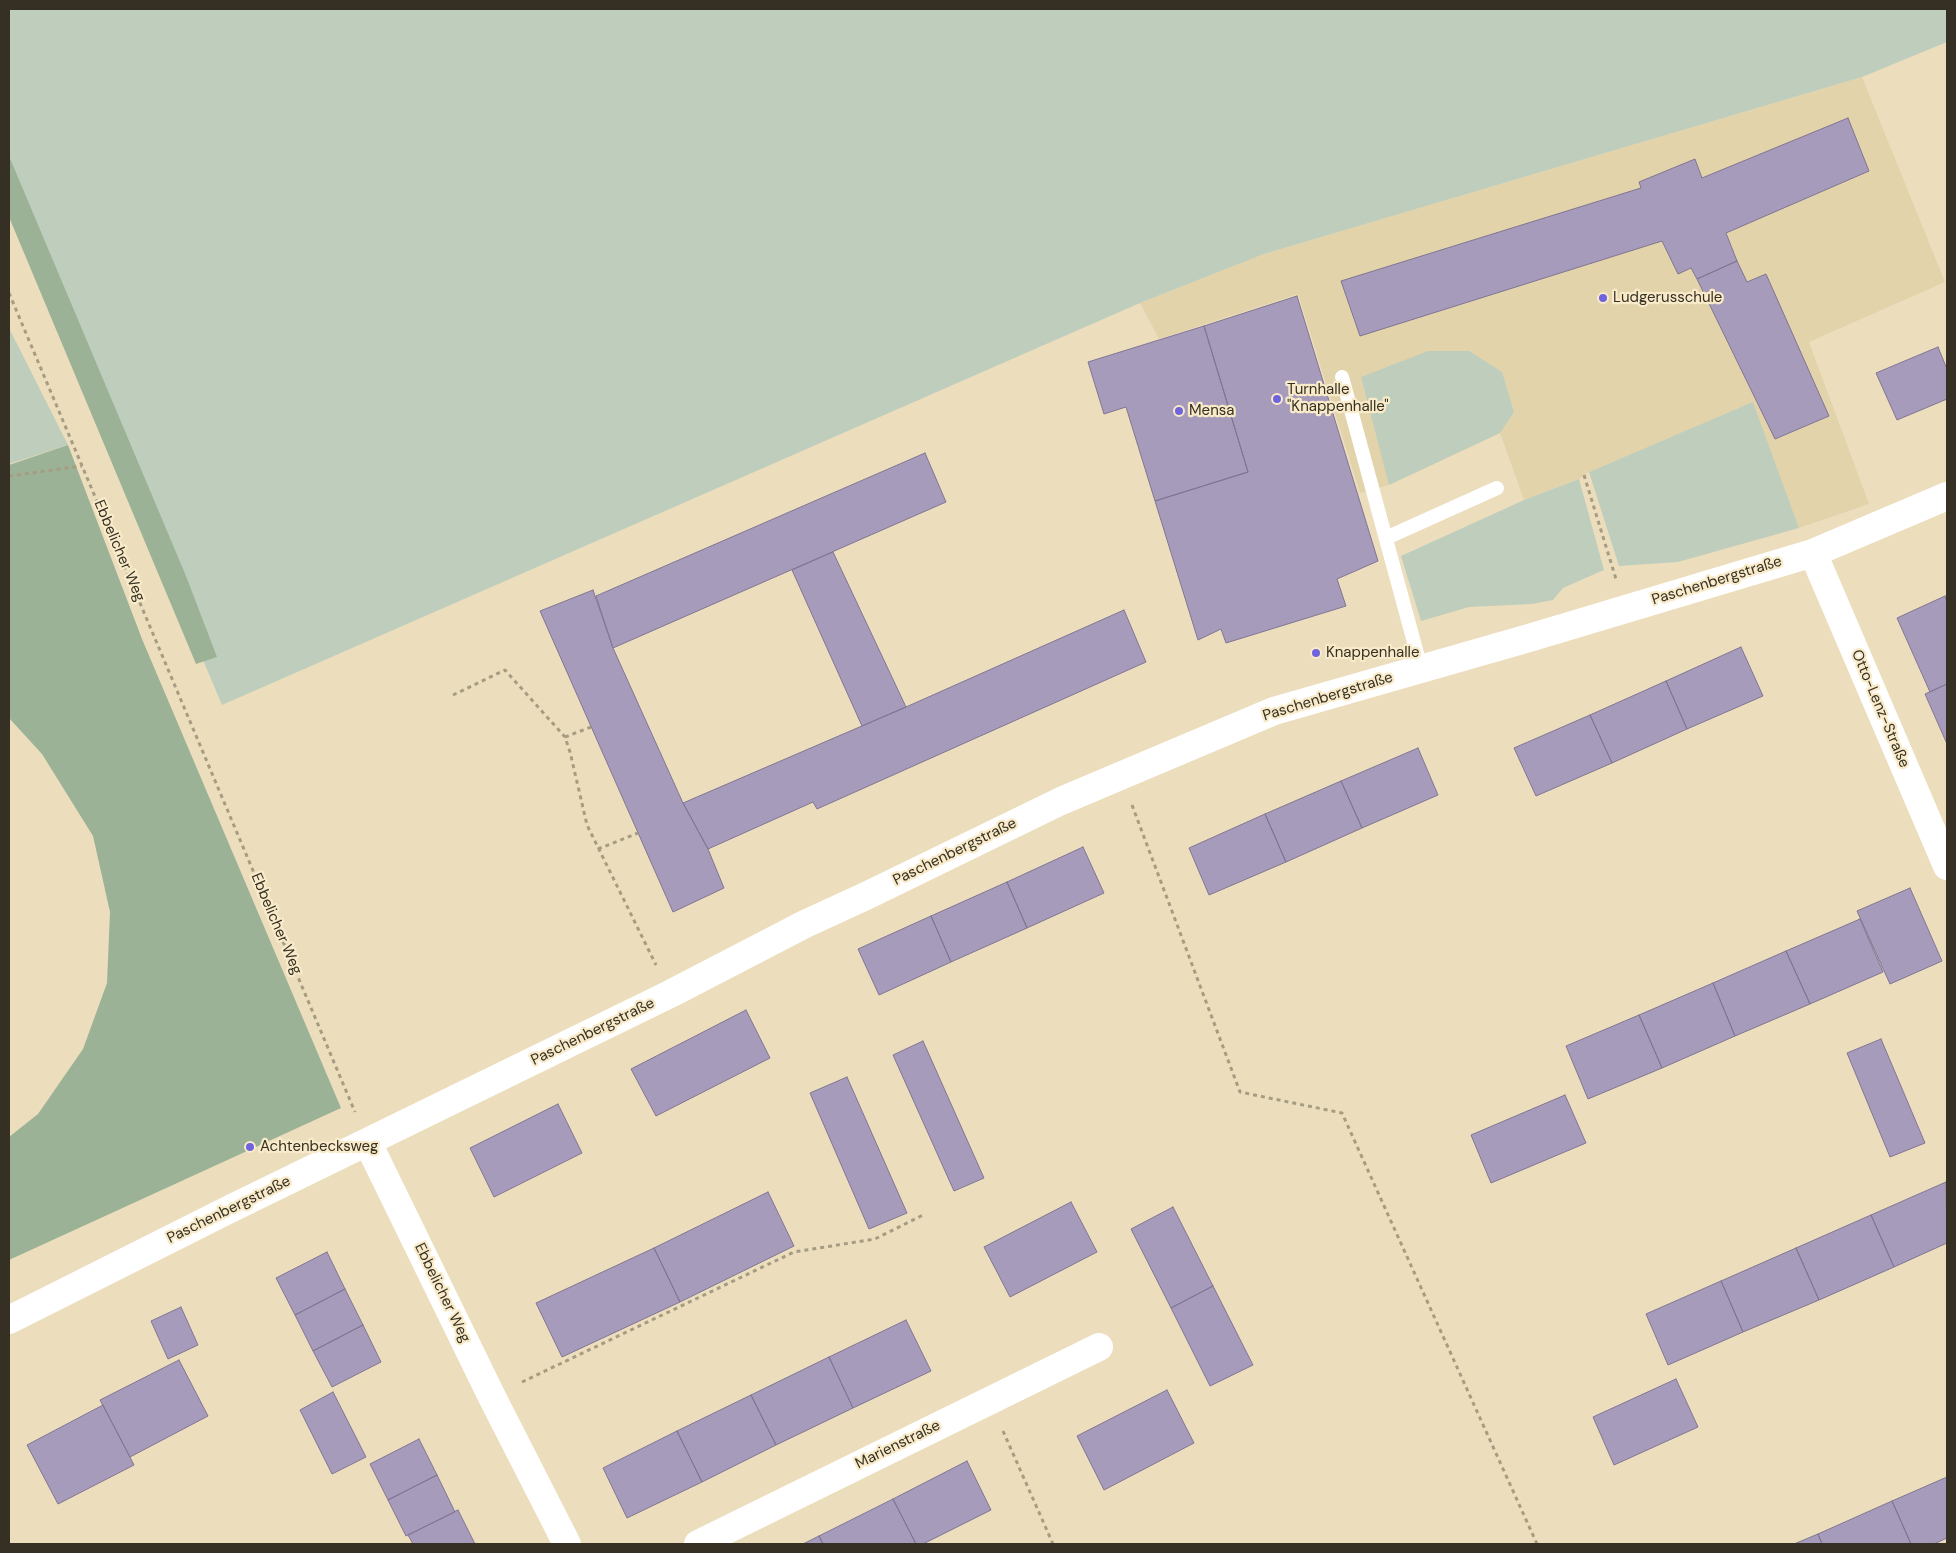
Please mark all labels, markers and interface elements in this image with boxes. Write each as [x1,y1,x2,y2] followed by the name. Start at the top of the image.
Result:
[1613,289,1722,307] place label: Ludgerusschule
[1597,292,1609,304] marker: Ludgerusschule
[1287,381,1389,416] place label: Turnhalle "Knappenhalle"
[1271,393,1283,405] marker: Turnhalle "Knappenhalle"
[1189,402,1234,420] place label: Mensa
[1173,405,1185,417] marker: Mensa
[90,498,148,604] street label: Ebbelicher Weg
[1650,553,1784,609] street label: Paschenbergstraße
[1326,644,1419,662] place label: Knappenhalle
[1310,647,1322,659] marker: Knappenhalle
[1847,647,1913,771] street label: Otto-Lenz-Straße
[1261,669,1395,725] street label: Paschenbergstraße
[890,814,1020,890] street label: Paschenbergstraße
[247,871,305,977] street label: Ebbelicher Weg
[528,994,658,1070] street label: Paschenbergstraße
[260,1138,378,1156] place label: Achtenbecksweg
[244,1141,256,1153] marker: Achtenbecksweg
[164,1172,294,1248] street label: Paschenbergstraße
[410,1240,474,1346] street label: Ebbelicher Weg
[853,1417,943,1473] street label: Marienstraße

